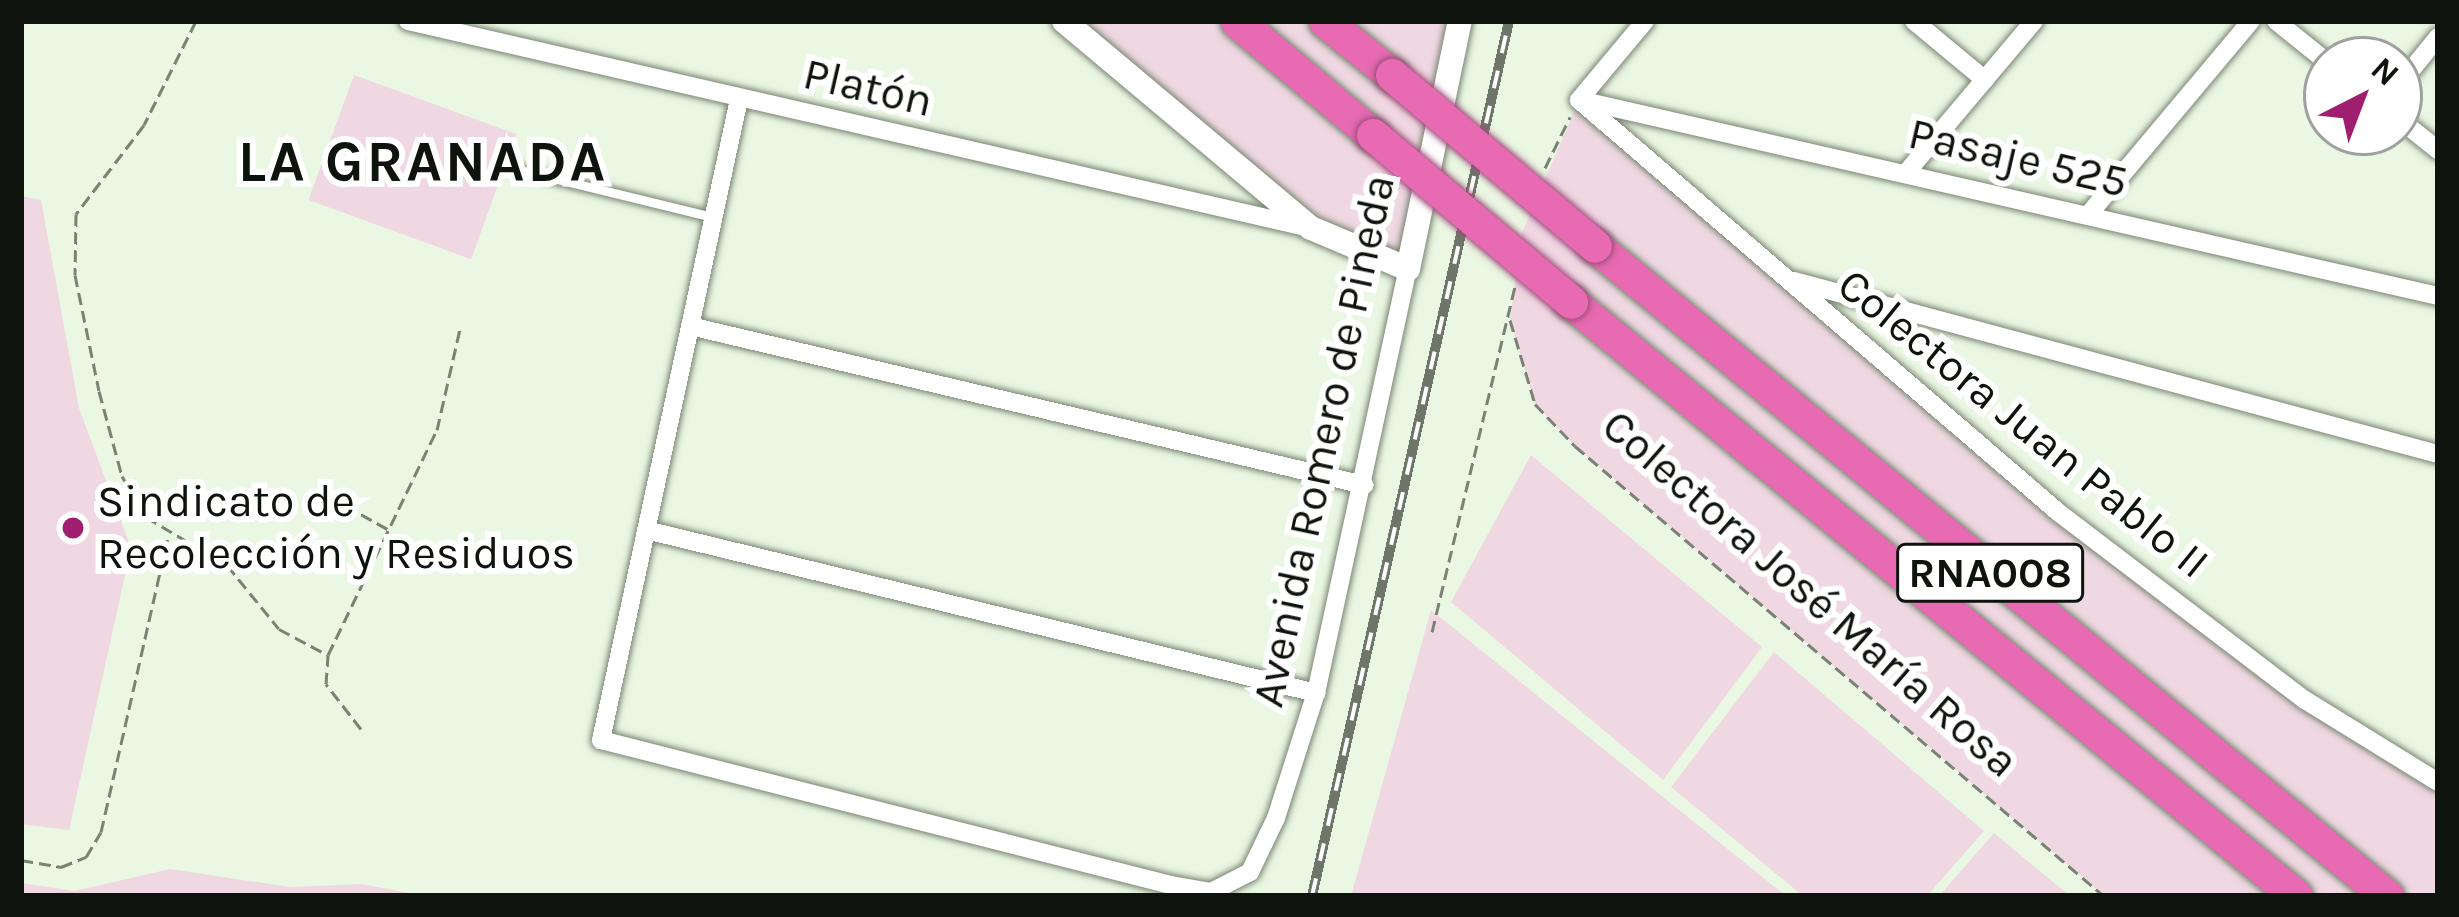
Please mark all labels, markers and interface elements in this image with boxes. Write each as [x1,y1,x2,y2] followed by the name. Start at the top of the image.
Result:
[2303,36,2423,156] north arrow
[798,47,938,129] street label: Platón
[2364,49,2407,94] text: N
[1903,107,2133,209] street label: Pasaje 525
[238,129,608,197] district label: LA GRANADA
[1241,170,1407,712] street label: Avenida Romero de Pineda
[1827,258,2219,590] street label: Colectora Juan Pablo II
[1591,399,2029,789] street label: Colectora José María Rosa
[97,475,575,581] place label: Sindicato de Recolección y Residuos
[60,515,86,541] marker: Sindicato de Recolección y Residuos
[1894,537,2086,609] road number: RNA008

